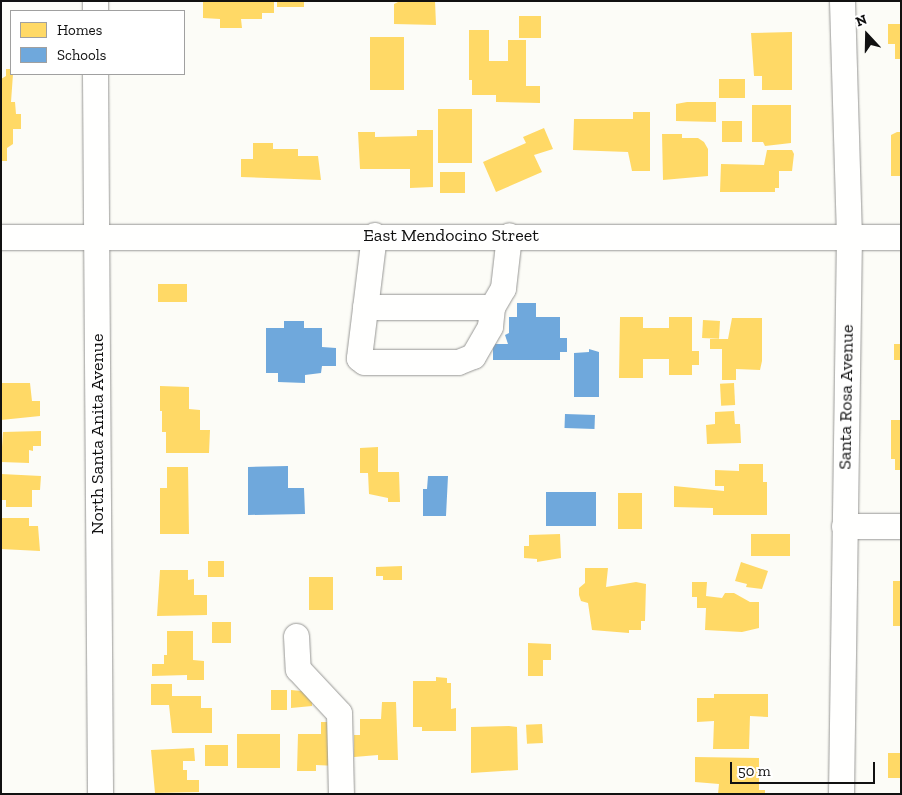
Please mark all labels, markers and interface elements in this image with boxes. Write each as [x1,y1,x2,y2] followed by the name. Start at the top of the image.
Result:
[10,10,185,75] legend
[842,10,892,60] north arrow
[853,11,869,30] text: N
[57,21,102,39] text: Homes
[57,46,106,64] text: Schools
[363,224,539,246] street label: East Mendocino Street
[834,324,858,470] street label: Santa Rosa Avenue
[86,333,108,535] street label: North Santa Anita Avenue
[732,752,877,784] scale bar
[738,762,771,780] text: 50 m

